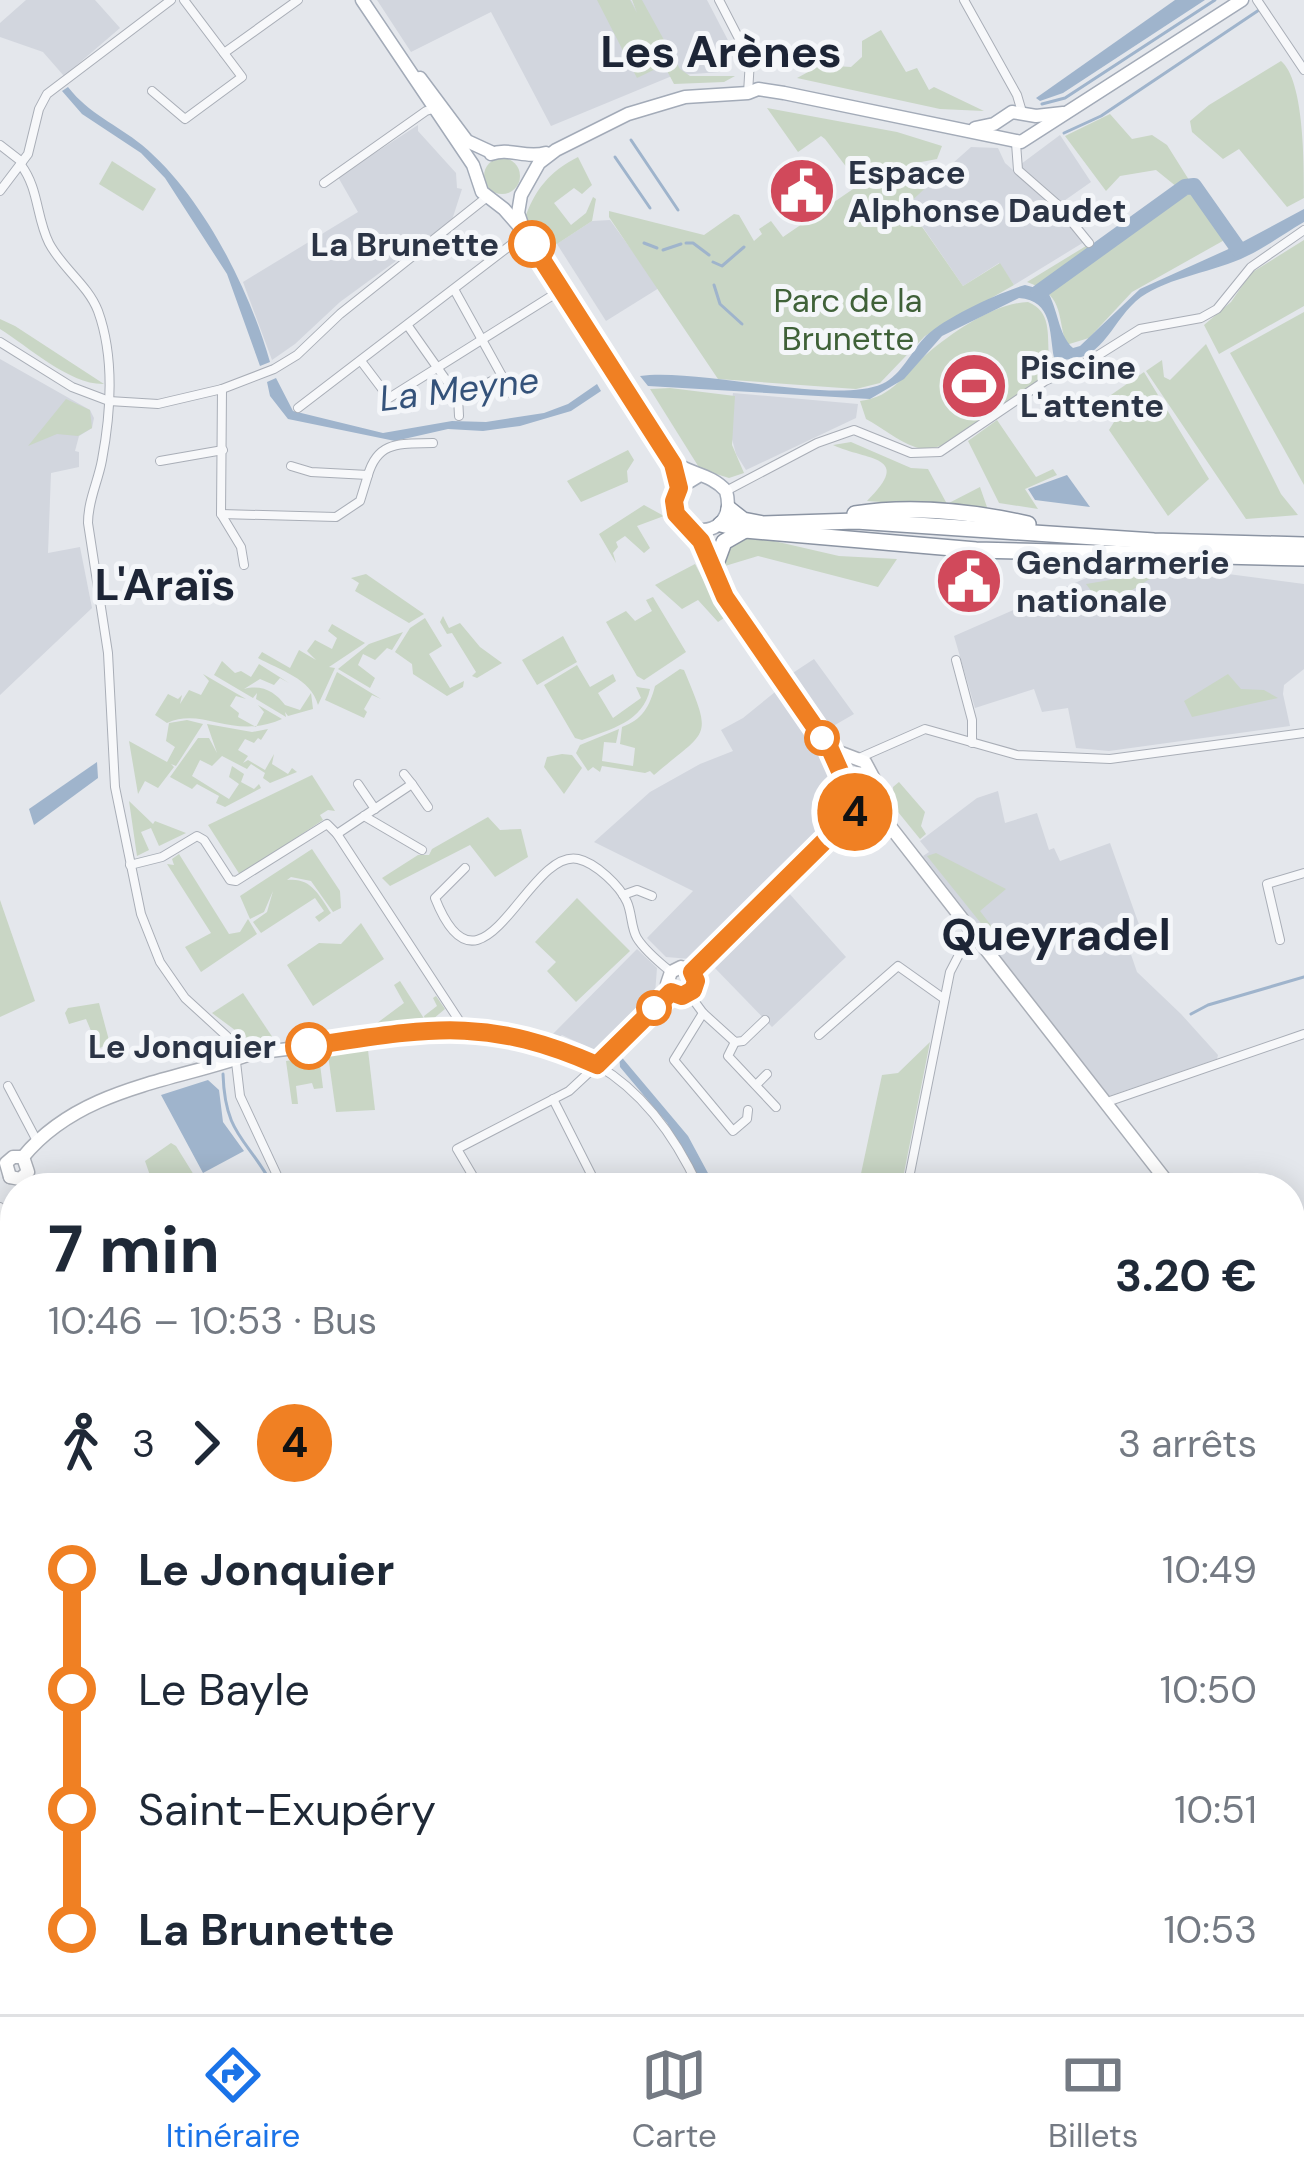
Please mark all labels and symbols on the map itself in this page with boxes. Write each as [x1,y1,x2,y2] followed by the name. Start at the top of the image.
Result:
[600,22,842,81] district label: Les Arènes
[848,151,1126,232] place label: Espace Alphonse Daudet
[767,156,837,226] public building icon: Espace Alphonse Daudet
[510,222,554,266] marker: La Brunette
[311,223,499,266] place label: La Brunette
[773,279,923,360] park label: Parc de la Brunette
[1020,346,1164,427] place label: Piscine L'attente
[939,351,1009,421] sports icon: Piscine L'attente
[377,356,541,422] water label: La Meyne
[1016,541,1230,622] place label: Gendarmerie nationale
[934,546,1004,616] public building icon: Gendarmerie nationale
[95,555,235,614] district label: L'Araïs
[806,722,838,754] unlabelled marker
[816,773,894,851] line badge: 4
[941,905,1171,964] district label: Queyradel
[638,992,670,1024] unlabelled marker
[287,1024,331,1068] marker: Le Jonquier
[88,1025,276,1068] place label: Le Jonquier

